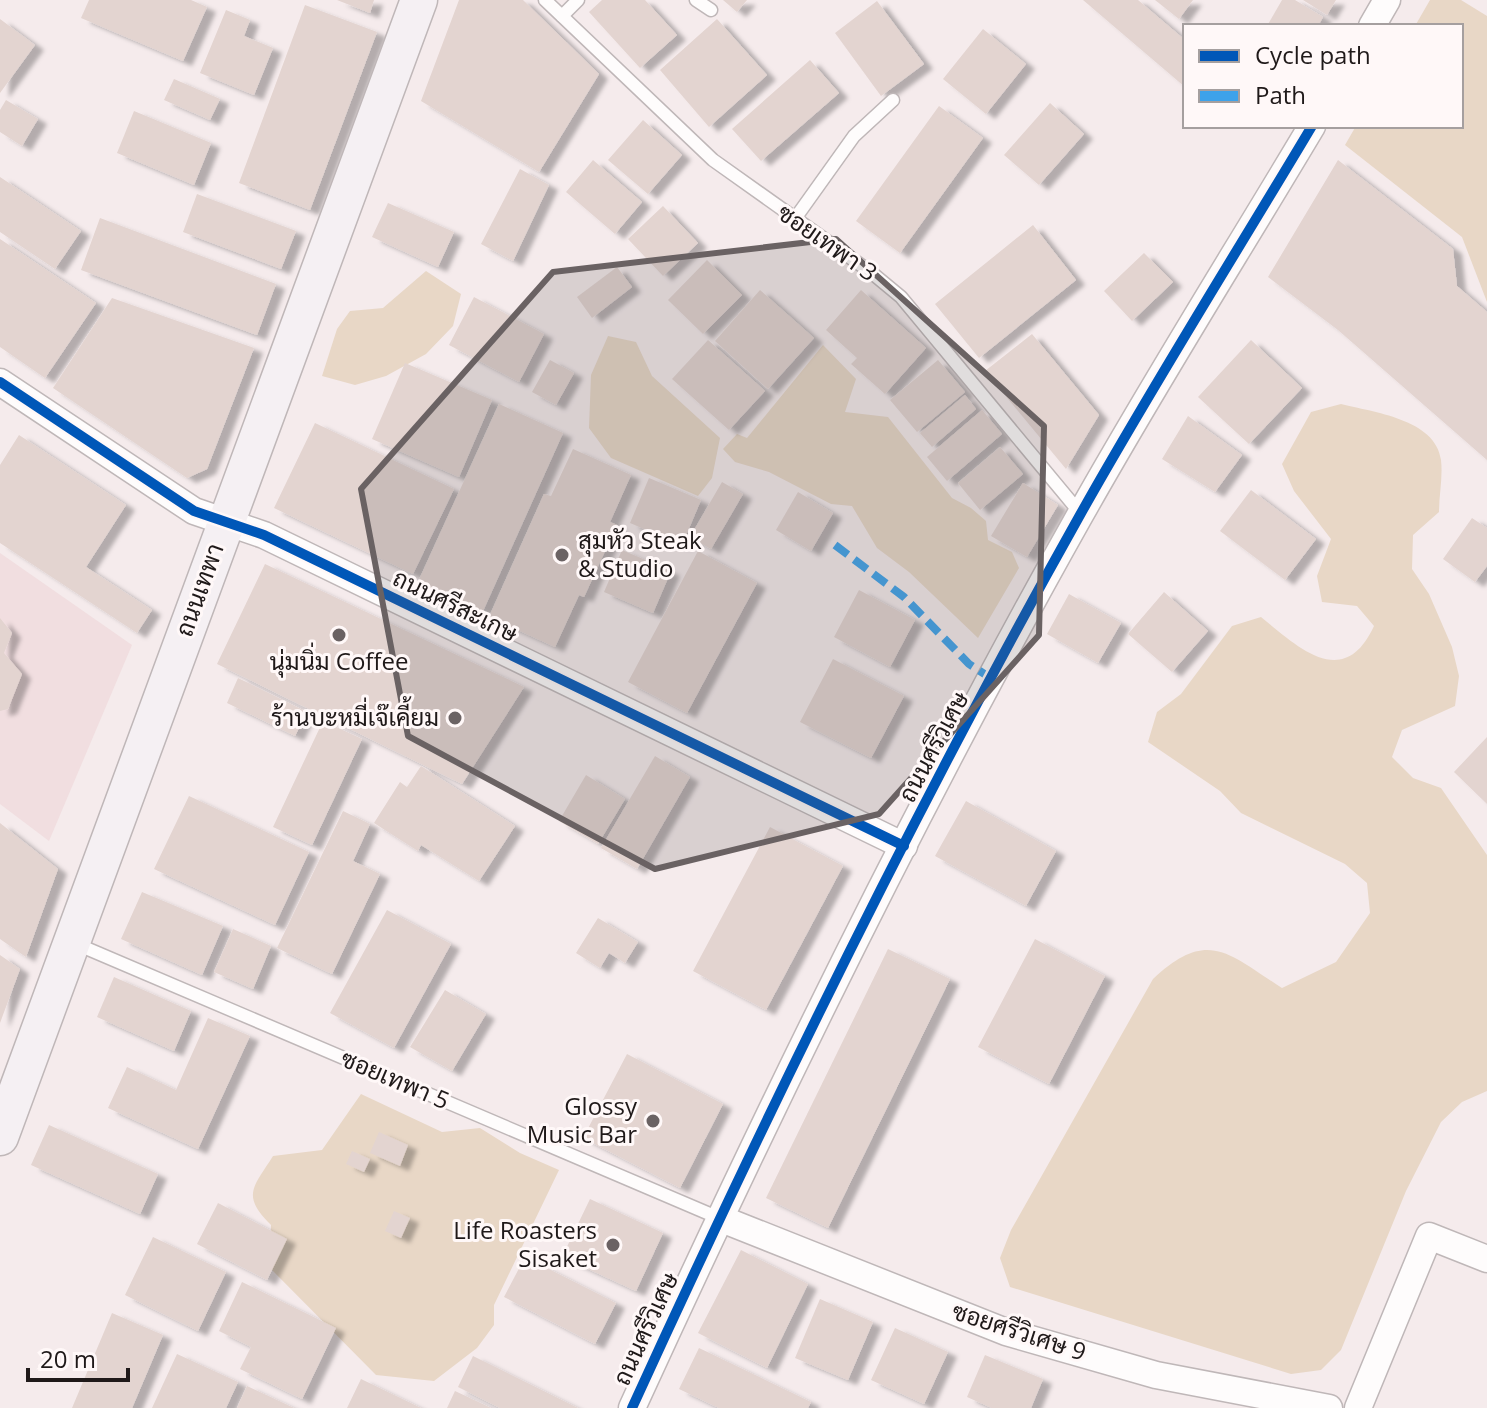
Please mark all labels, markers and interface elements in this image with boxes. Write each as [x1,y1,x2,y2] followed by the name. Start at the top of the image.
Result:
[1183,24,1463,128] legend
[1255,38,1371,71] text: Cycle path
[1255,78,1306,111] text: Path
[771,195,884,288] street label: ซอยเทพา 3
[578,523,702,584] place label: สุมหัว Steak & Studio
[167,538,231,641] street label: ถนนเทพา
[553,546,571,564] marker: สุมหัว Steak & Studio
[388,560,524,649] street label: ถนนศรีสะเกษ
[330,626,348,644] marker: นุ่มนิ่ม Coffee
[270,642,408,678] place label: นุ่มนิ่ม Coffee
[890,684,976,807] street label: ถนนศรีวิเศษ
[271,696,439,733] place label: ร้านบะหมี่เจ๊เคี้ยม
[446,709,464,727] marker: ร้านบะหมี่เจ๊เคี้ยม
[336,1041,455,1116] street label: ซอยเทพา 5
[527,1089,638,1150] place label: Glossy Music Bar
[644,1112,662,1130] marker: Glossy Music Bar
[453,1213,597,1274] place label: Life Roasters Sisaket
[604,1236,622,1254] marker: Life Roasters Sisaket
[604,1266,685,1390] street label: ถนนศรีวิเศษ
[948,1293,1091,1368] street label: ซอยศรีวิเศษ 9
[28,1332,128,1382] scale bar
[40,1342,96,1375] text: 20 m

